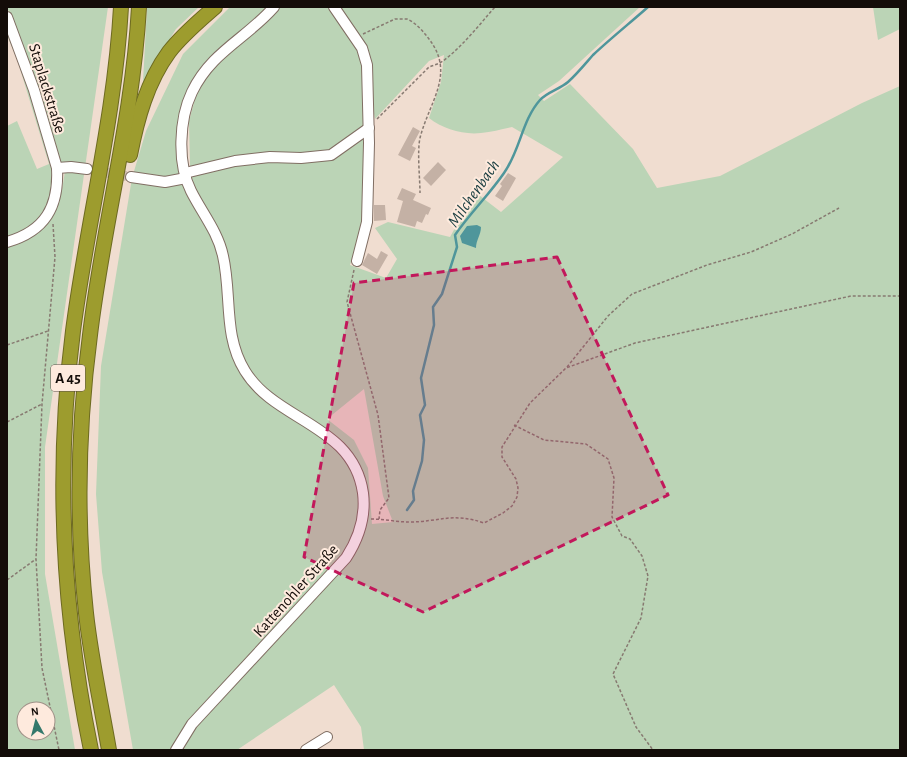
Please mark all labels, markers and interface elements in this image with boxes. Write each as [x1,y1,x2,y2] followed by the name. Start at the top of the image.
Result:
[26,42,68,135] street label: Staplackstraße
[444,157,503,230] water label: Milchenbach
[51,365,85,391] road number: A 45
[250,541,341,640] street label: Kattenohler Straße
[16,701,56,741] north arrow
[30,706,39,717] text: N

